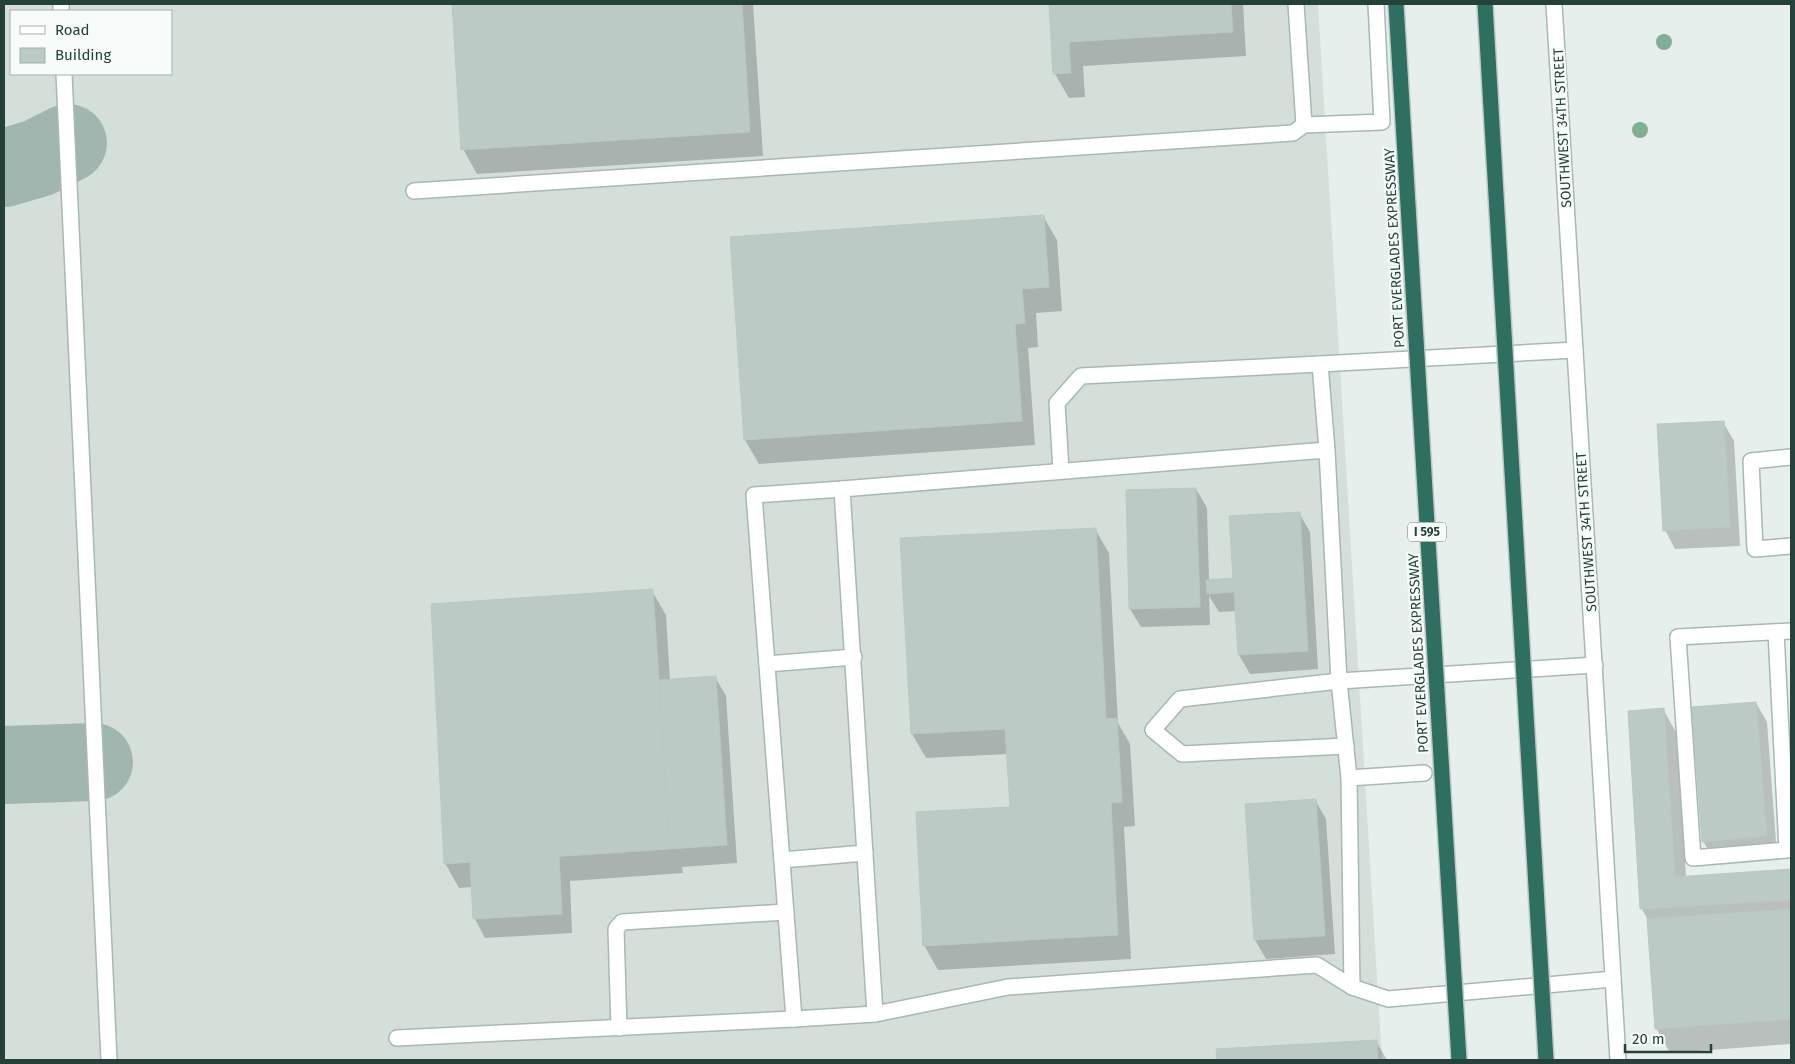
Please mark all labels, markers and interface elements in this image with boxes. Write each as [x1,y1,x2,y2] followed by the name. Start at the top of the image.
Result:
[10,10,172,75] legend
[55,21,90,39] text: Road
[55,46,111,64] text: Building
[1550,47,1575,208] street label: SOUTHWEST 34TH STREET
[1381,147,1408,348] street label: PORT EVERGLADES EXPRESSWAY
[1572,451,1601,612] street label: SOUTHWEST 34TH STREET
[1408,522,1446,542] road number: I 595
[1405,552,1432,753] street label: PORT EVERGLADES EXPRESSWAY
[1625,1022,1711,1054] scale bar
[1632,1030,1665,1048] text: 20 m

